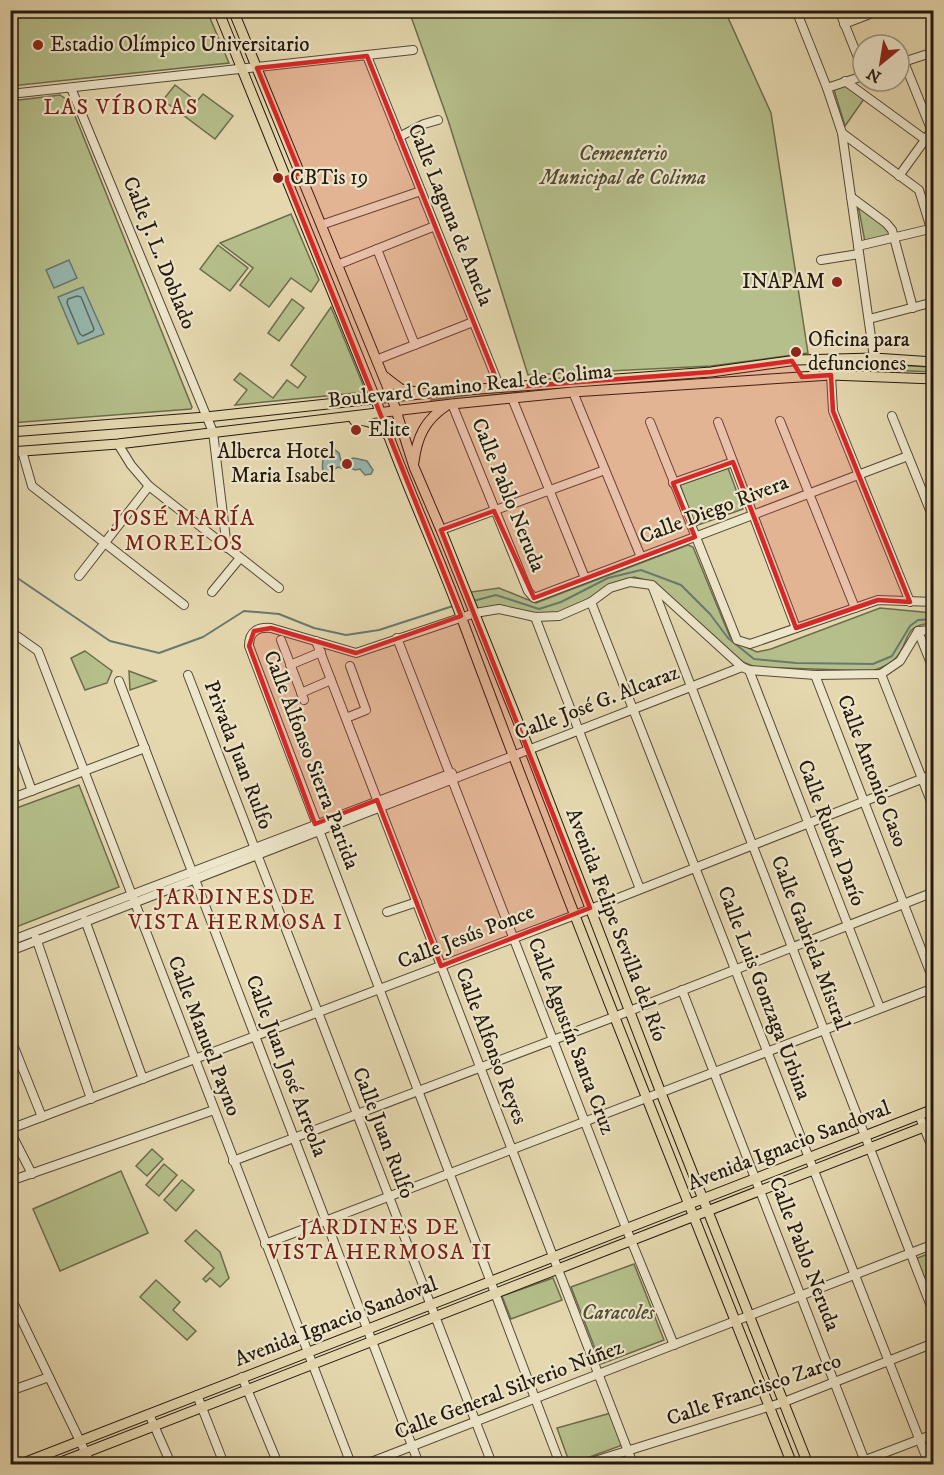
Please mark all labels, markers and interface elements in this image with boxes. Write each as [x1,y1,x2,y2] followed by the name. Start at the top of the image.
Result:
[50,32,309,58] place label: Estadio Olímpico Universitario
[851,33,911,93] north arrow
[31,38,45,52] marker: Estadio Olímpico Universitario
[863,63,885,87] text: N
[43,93,199,121] district label: LAS VÍBORAS
[402,120,498,310] street label: Calle Laguna de Amela
[538,141,706,191] park label: Cementerio Municipal de Colima
[290,165,368,191] place label: CBTis 19
[271,171,285,185] marker: CBTis 19
[117,173,201,333] street label: Calle J. L. Doblado
[742,269,825,295] place label: INAPAM
[830,275,844,289] marker: INAPAM
[808,327,910,377] place label: Oficina para defunciones
[789,345,803,359] marker: Oficina para defunciones
[327,358,613,414] street label: Boulevard Camino Real de Colima
[465,414,551,576] street label: Calle Pablo Neruda
[368,417,410,443] place label: Elite
[349,423,363,437] marker: Elite
[217,439,336,489] place label: Alberca Hotel Maria Isabel
[340,457,354,471] marker: Alberca Hotel Maria Isabel
[636,470,792,550] street label: Calle Diego Rivera
[111,504,255,557] district label: JOSÉ MARÍA MORELOS
[257,647,365,873] street label: Calle Alfonso Sierra Partida
[511,660,683,746] street label: Calle José G. Alcaraz
[198,677,278,833] street label: Privada Juan Rulfo
[831,691,913,851] street label: Calle Antonio Caso
[791,756,871,910] street label: Calle Rubén Darío
[559,805,673,1045] street label: Avenida Felipe Sevilla del Río
[765,852,856,1035] street label: Calle Gabriela Mistral
[711,882,817,1104] street label: Calle Luis Gonzaga Urbina
[127,884,344,936] district label: JARDINES DE VISTA HERMOSA I
[394,899,538,975] street label: Calle Jesús Ponce
[521,934,621,1138] street label: Calle Agustín Santa Cruz
[162,952,246,1120] street label: Calle Manuel Payno
[449,964,533,1128] street label: Calle Alfonso Reyes
[239,971,333,1161] street label: Calle Juan José Arreola
[346,1064,420,1202] street label: Calle Juan Rulfo
[684,1095,895,1197] street label: Avenida Ignacio Sandoval
[763,1173,845,1335] street label: Calle Pablo Neruda
[266,1214,493,1266] district label: JARDINES DE VISTA HERMOSA II
[231,1271,442,1373] street label: Avenida Ignacio Sandoval
[581,1300,655,1326] park label: Caracoles
[391,1334,627,1446] street label: Calle General Silverio Núñez
[663,1348,845,1432] street label: Calle Francisco Zarco

